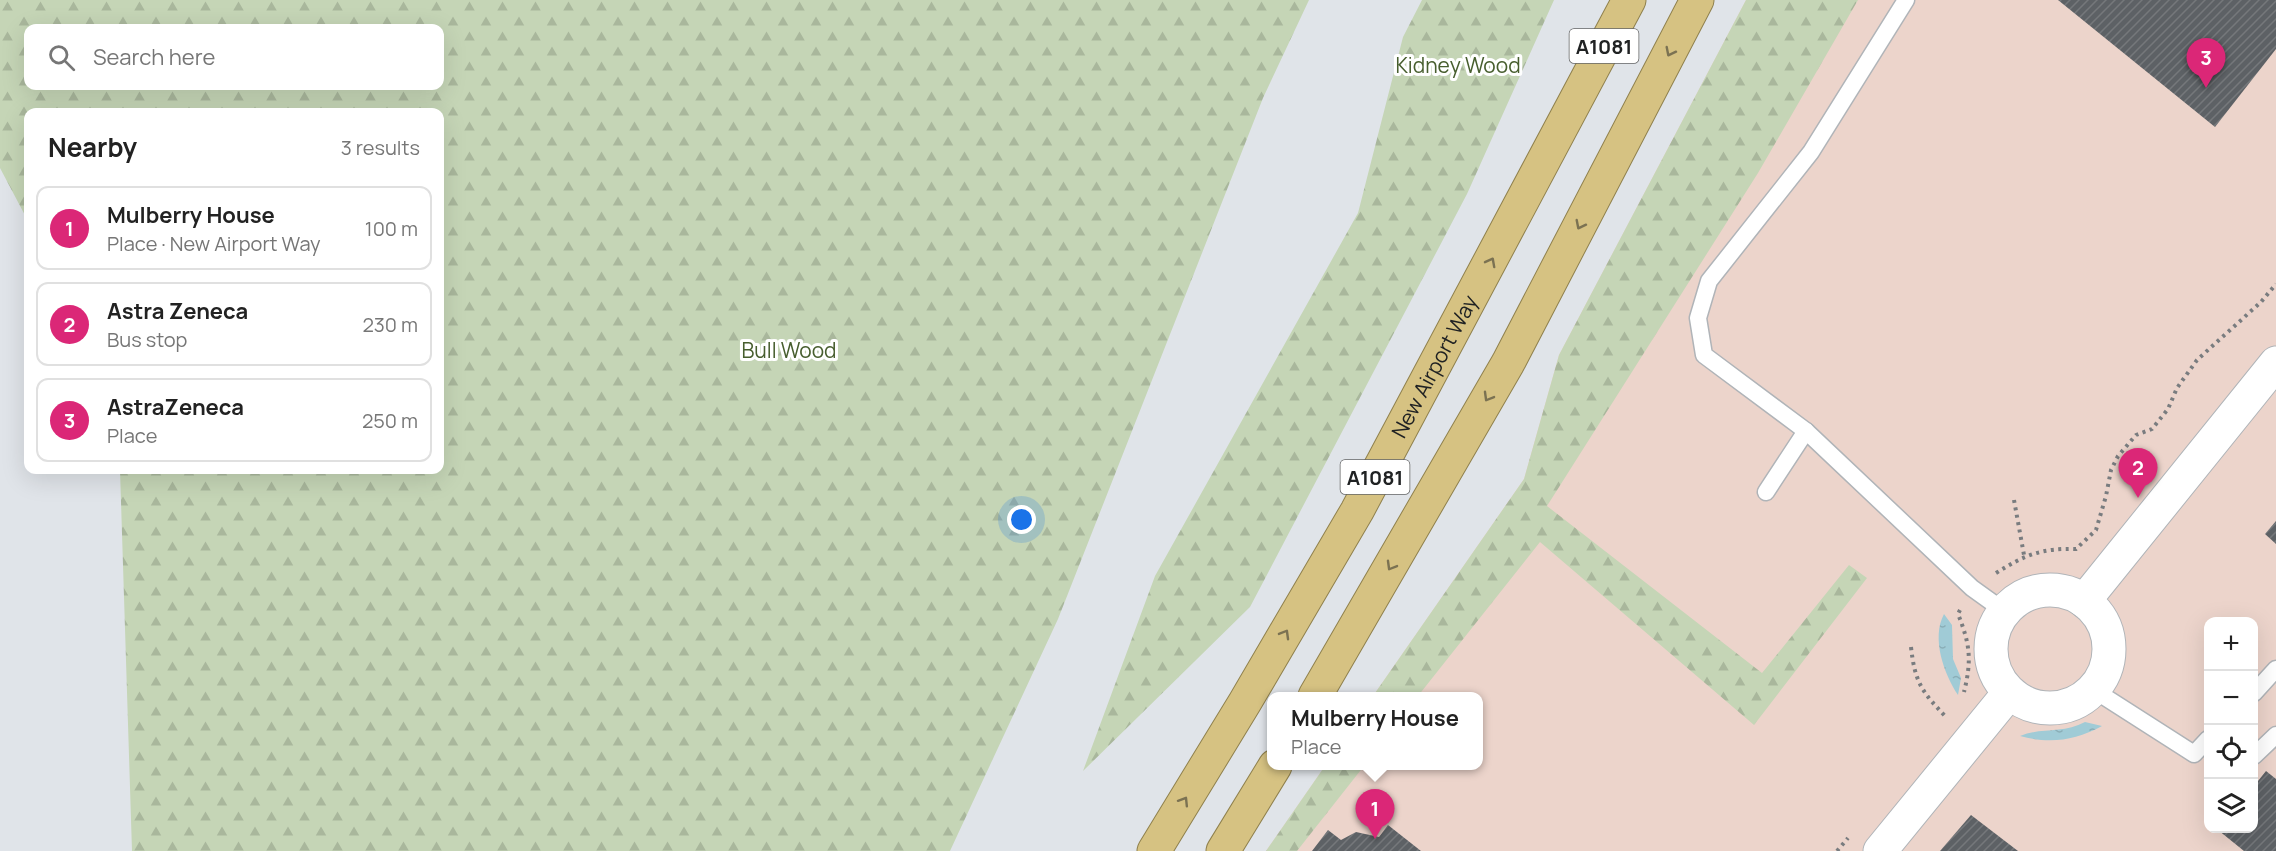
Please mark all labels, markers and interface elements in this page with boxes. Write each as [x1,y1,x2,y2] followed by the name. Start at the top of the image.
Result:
[24,24,444,90] search box
[1570,29,1638,63] road number: A1081
[2186,38,2226,88] pin: 3
[45,41,78,74] icon: search
[93,42,215,72] text: Search here
[1666,46,1677,56] one-way arrow
[1395,51,1521,79] park label: Kidney Wood
[48,129,137,165] text: Nearby
[341,134,420,161] text: 3 results
[107,200,275,230] text: Mulberry House
[65,215,74,242] text: 1
[365,215,418,242] text: 100 m
[1576,219,1587,229] one-way arrow
[107,230,321,257] text: Place · New Airport Way
[1484,257,1495,268] one-way arrow
[1385,290,1484,443] street label: New Airport Way
[107,296,248,326] text: Astra Zeneca
[64,311,75,338] text: 2
[362,311,418,338] text: 230 m
[107,326,187,353] text: Bus stop
[741,336,837,364] park label: Bull Wood
[1484,391,1496,401] one-way arrow
[107,392,244,422] text: AstraZeneca
[64,407,75,434] text: 3
[362,407,418,434] text: 250 m
[107,422,157,449] text: Place
[2118,448,2158,498] pin: 2
[1340,460,1410,494] road number: A1081
[1007,505,1036,534] your location
[1387,560,1398,570] one-way arrow
[2204,617,2258,833] map controls
[2204,617,2258,671] button: +
[1278,630,1289,640] one-way arrow
[2204,671,2258,725] button: −
[1267,692,1483,770] popup
[1291,703,1459,733] text: Mulberry House
[2204,725,2258,779] button: locate
[1291,733,1341,760] text: Place
[2204,779,2258,833] button: layers
[1356,790,1394,839] pin: 1
[1177,797,1189,807] one-way arrow

